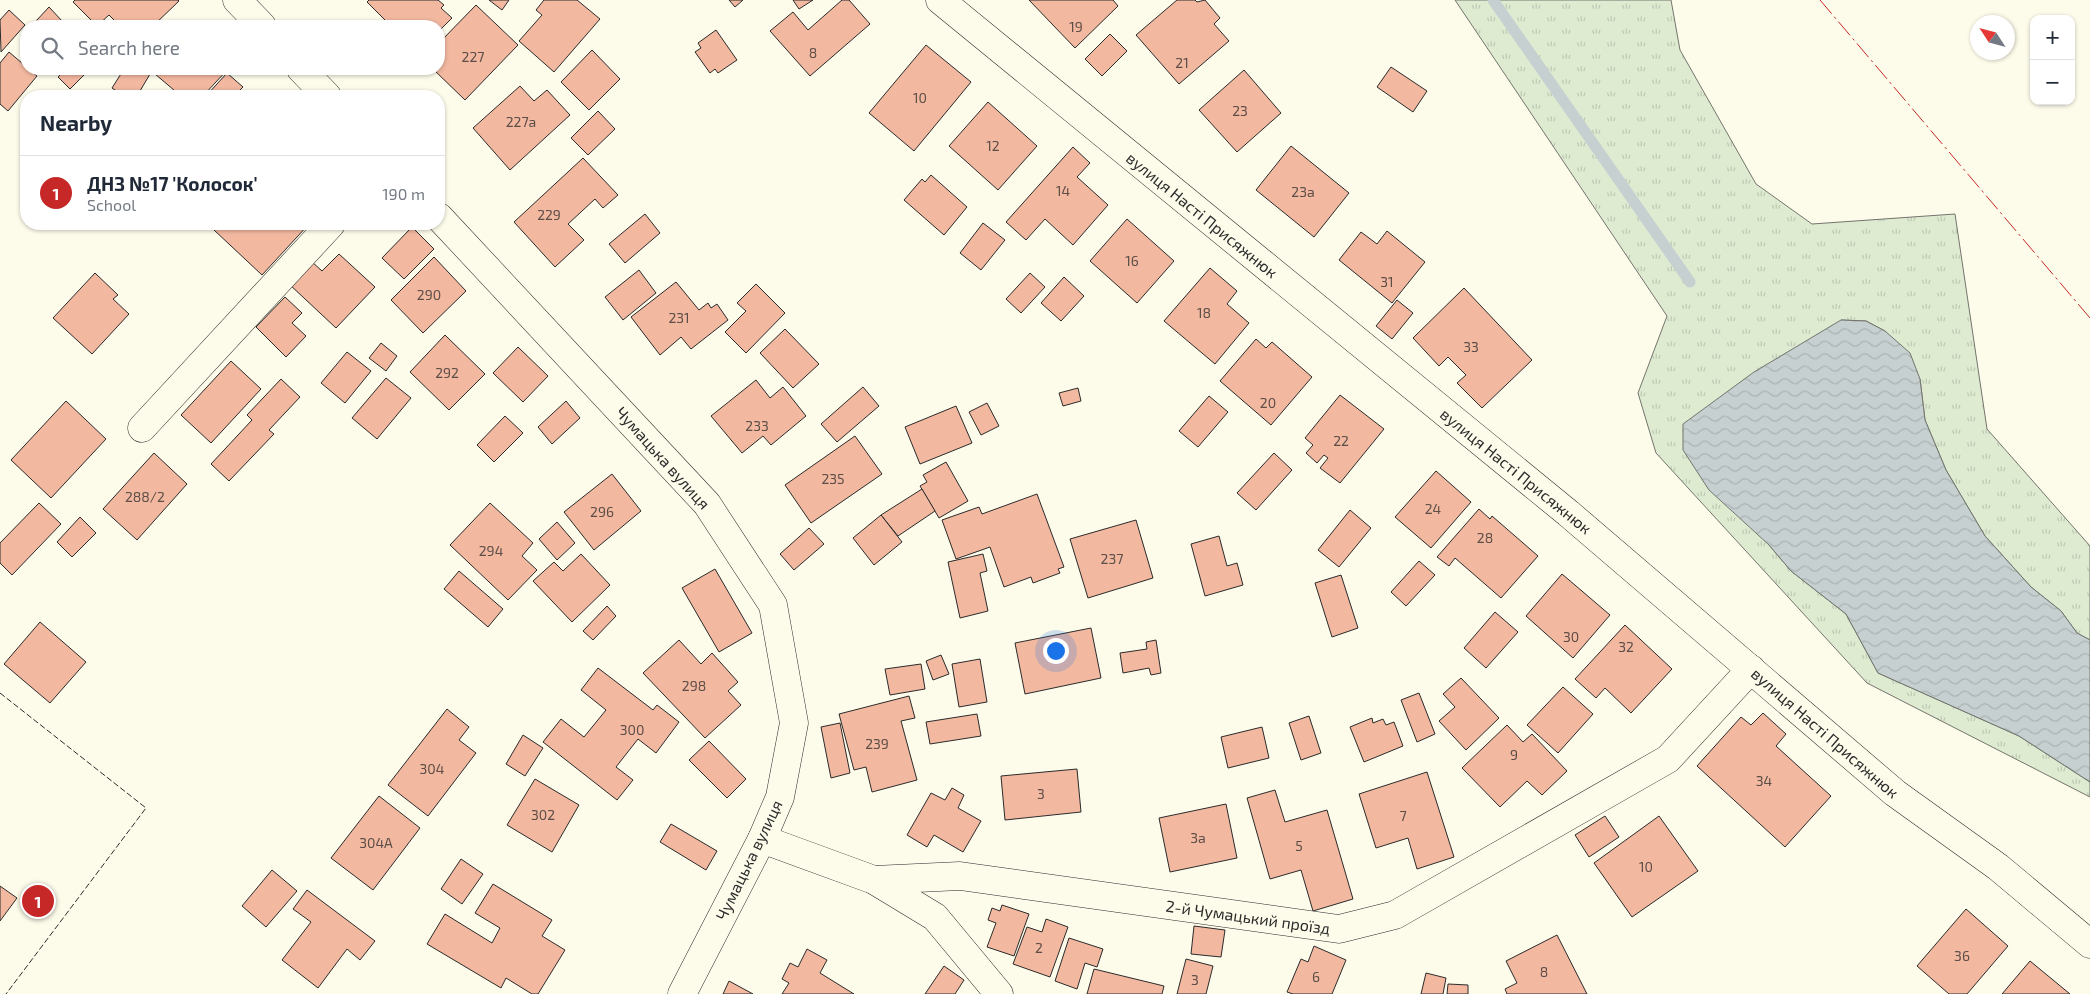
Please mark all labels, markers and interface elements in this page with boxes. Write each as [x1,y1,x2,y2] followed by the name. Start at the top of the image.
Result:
[1970,15,2015,60] north arrow
[2030,15,2075,105] map controls
[2030,15,2075,60] button: +
[1069,18,1083,35] house number: 19
[20,20,445,75] search box
[38,34,66,62] icon: search
[78,36,180,59] text: Search here
[809,44,817,61] house number: 8
[462,48,484,65] house number: 227
[1175,54,1189,71] house number: 21
[2030,60,2075,105] button: −
[913,89,927,106] house number: 10
[1232,102,1248,119] house number: 23
[40,110,112,135] text: Nearby
[506,113,536,130] house number: 227а
[986,137,1000,154] house number: 12
[1122,148,1282,282] street label: вулиця Насті Присяжнюк
[87,172,258,195] text: ДНЗ №17 'Колосок'
[1056,182,1070,199] house number: 14
[1291,183,1315,200] house number: 23а
[53,184,59,203] text: 1
[382,184,425,203] text: 190 m
[87,195,136,214] text: School
[537,206,561,223] house number: 229
[1125,252,1139,269] house number: 16
[1380,273,1394,290] house number: 31
[417,286,441,303] house number: 290
[1197,304,1211,321] house number: 18
[668,309,690,326] house number: 231
[1463,338,1479,355] house number: 33
[435,364,459,381] house number: 292
[1260,394,1276,411] house number: 20
[612,402,714,514] street label: Чумацька вулиця
[1436,404,1596,538] street label: вулиця Насті Присяжнюк
[745,417,769,434] house number: 233
[1333,432,1349,449] house number: 22
[821,470,845,487] house number: 235
[125,488,165,505] house number: 288/2
[1425,500,1441,517] house number: 24
[590,503,614,520] house number: 296
[1477,529,1493,546] house number: 28
[479,542,503,559] house number: 294
[1101,550,1123,567] house number: 237
[1563,628,1579,645] house number: 30
[1043,638,1069,664] your location
[1618,638,1634,655] house number: 32
[1747,663,1903,803] street label: вулиця Насті Присяжнюк
[682,677,706,694] house number: 298
[620,721,644,738] house number: 300
[865,735,889,752] house number: 239
[1510,746,1518,763] house number: 9
[420,760,444,777] house number: 304
[1756,772,1772,789] house number: 34
[1037,785,1045,802] house number: 3
[711,797,787,923] street label: Чумацька вулиця
[531,806,555,823] house number: 302
[1399,807,1407,824] house number: 7
[1190,829,1206,846] house number: 3а
[359,834,393,851] house number: 304А
[1295,837,1303,854] house number: 5
[1639,858,1653,875] house number: 10
[22,882,54,920] pin: 1
[1164,896,1332,938] street label: 2-й Чумацький проїзд
[1035,939,1043,956] house number: 2
[1954,947,1970,964] house number: 36
[1540,963,1548,980] house number: 8
[1312,968,1320,985] house number: 6
[1191,971,1199,988] house number: 3

